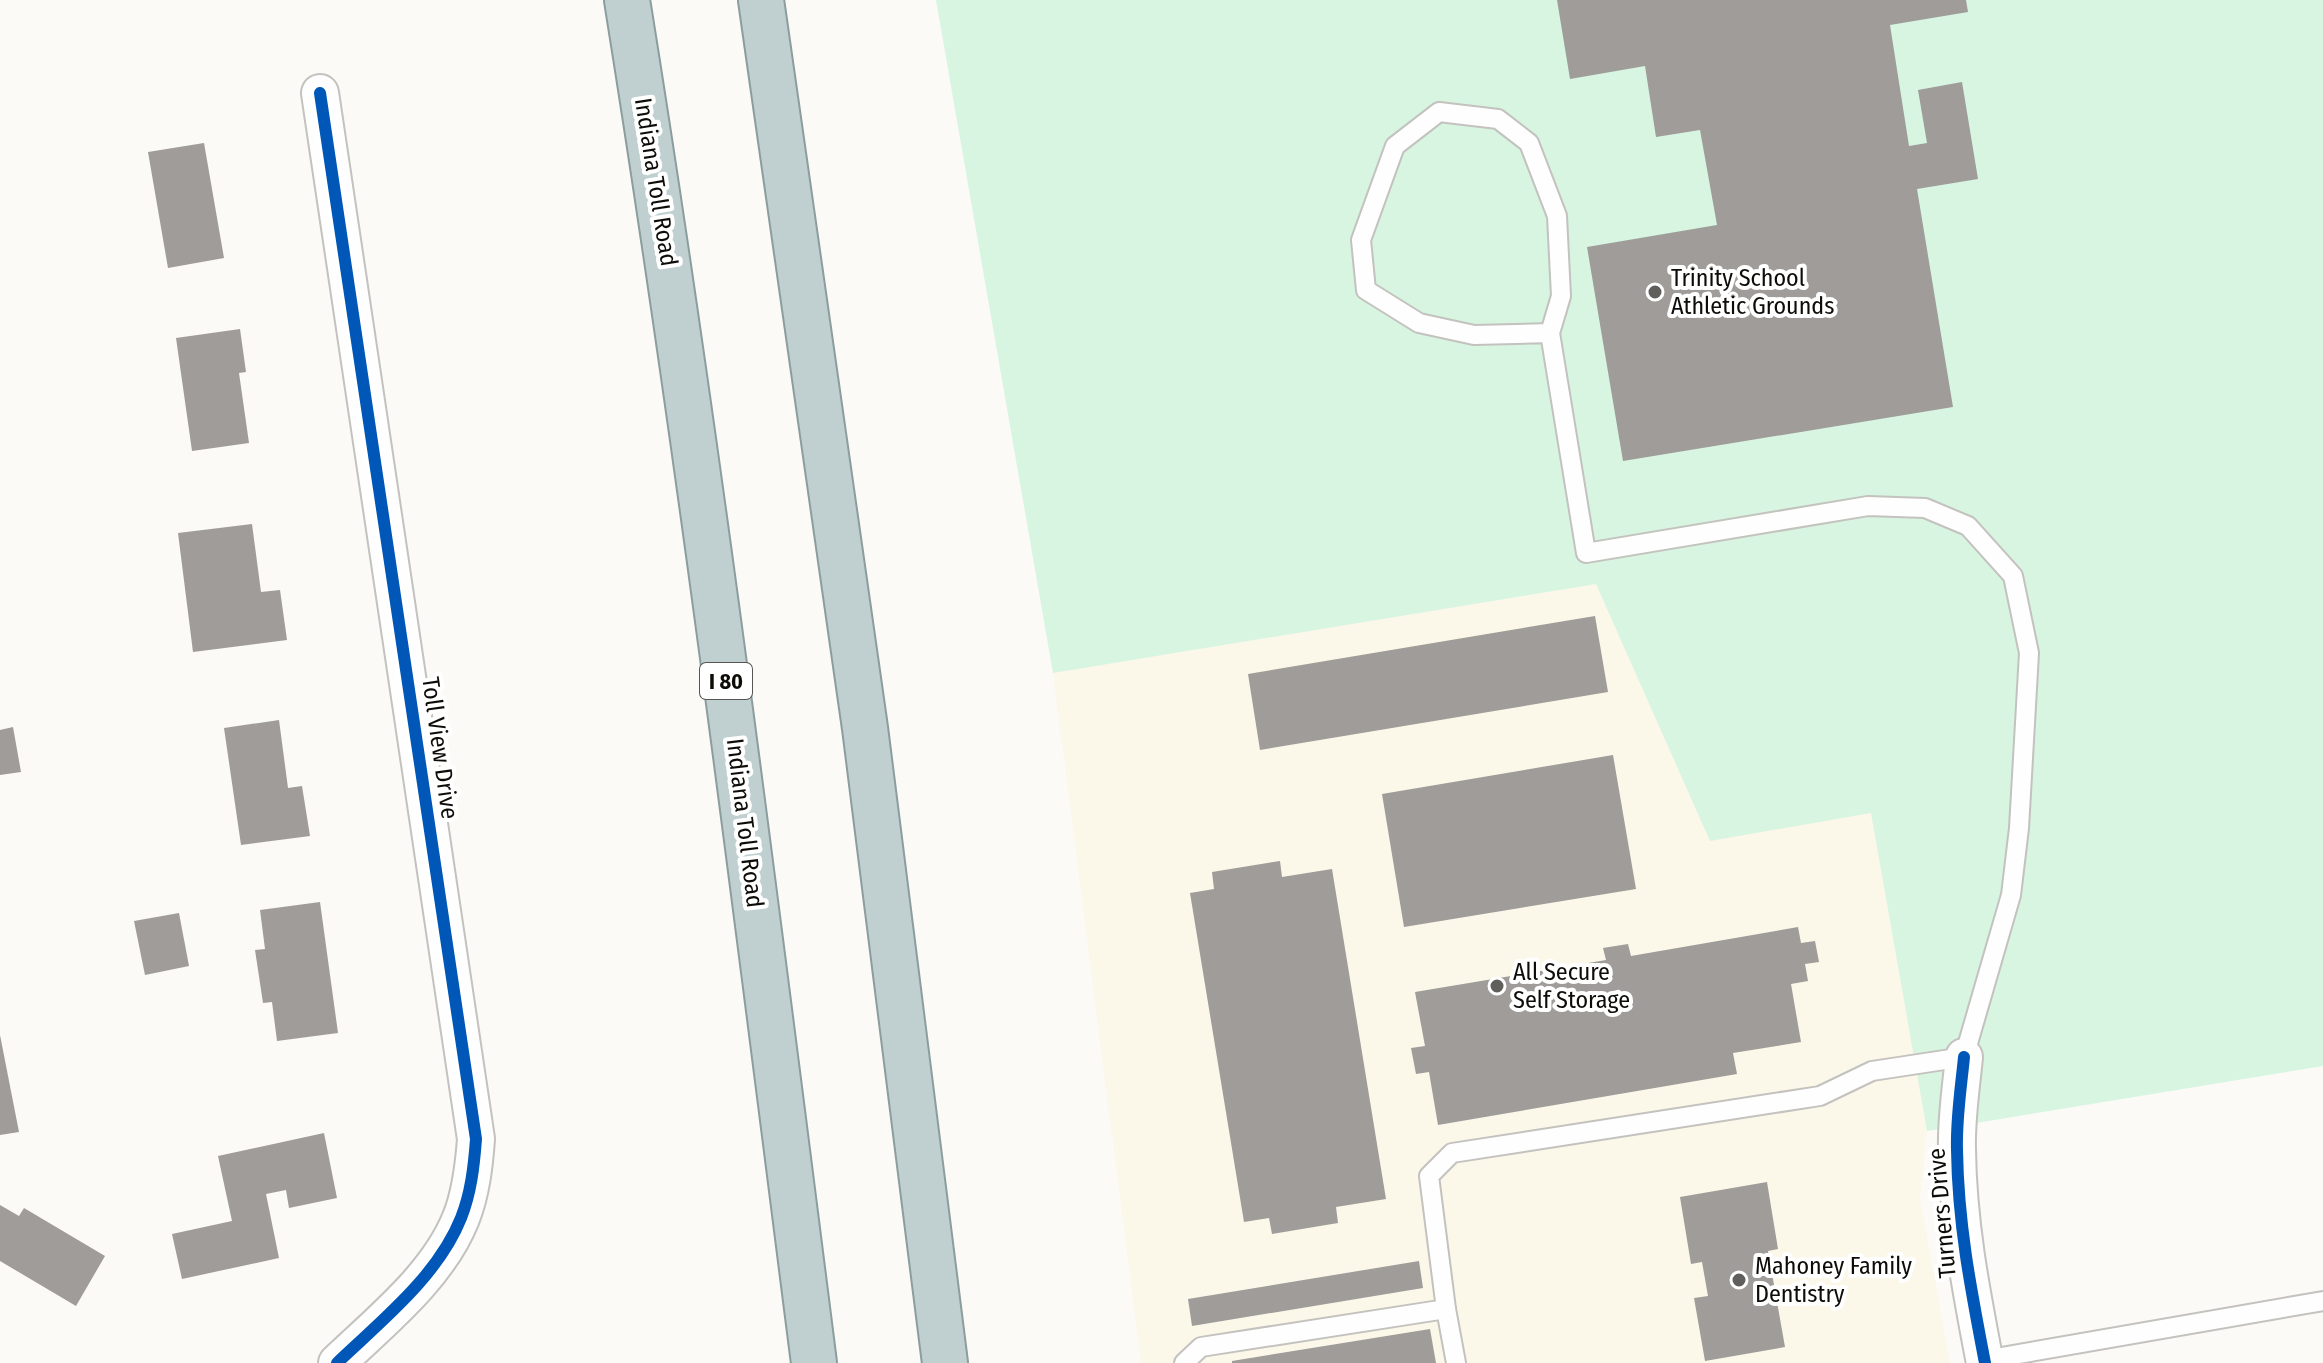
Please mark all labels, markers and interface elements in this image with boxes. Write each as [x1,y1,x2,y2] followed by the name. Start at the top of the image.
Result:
[629,96,683,268] street label: Indiana Toll Road
[1671,264,1834,320] place label: Trinity School Athletic Grounds
[1646,283,1664,301] marker: Trinity School Athletic Grounds
[700,663,752,699] road number: I 80
[416,675,464,821] street label: Toll View Drive
[721,737,769,909] street label: Indiana Toll Road
[1513,958,1630,1014] place label: All Secure Self Storage
[1488,977,1506,995] marker: All Secure Self Storage
[1922,1147,1962,1279] street label: Turners Drive
[1755,1252,1912,1308] place label: Mahoney Family Dentistry
[1730,1271,1748,1289] marker: Mahoney Family Dentistry

